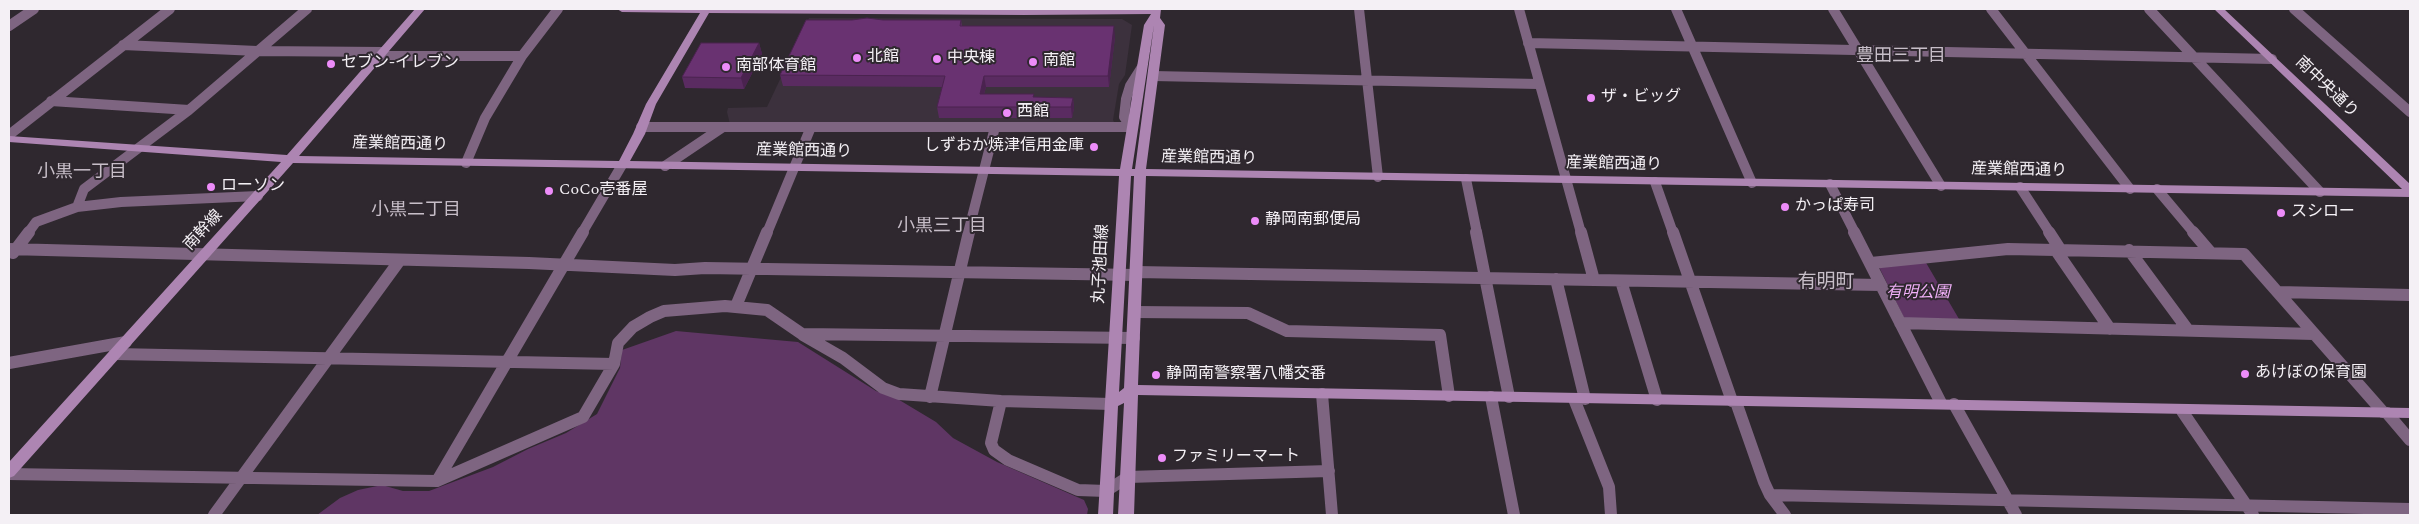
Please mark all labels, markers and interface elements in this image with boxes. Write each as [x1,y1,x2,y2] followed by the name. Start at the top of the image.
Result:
[1856,46,1946,68] district label: 豊田三丁目
[867,48,899,68] place label: 北館
[947,49,995,69] place label: 中央棟
[851,52,863,64] marker: 北館
[1043,52,1075,72] place label: 南館
[931,53,943,65] marker: 中央棟
[2291,53,2361,123] street label: 南中央通り
[341,54,459,74] place label: セブン-イレブン
[1027,56,1039,68] marker: 南館
[736,57,816,77] place label: 南部体育館
[325,58,337,70] marker: セブン-イレブン
[720,61,732,73] marker: 南部体育館
[1601,88,1681,108] place label: ザ・ビッグ
[1585,92,1597,104] marker: ザ・ビッグ
[1017,103,1049,123] place label: 西館
[1001,107,1013,119] marker: 西館
[352,135,448,155] street label: 産業館西通り
[924,137,1084,157] place label: しずおか焼津信用金庫
[1088,141,1100,153] marker: しずおか焼津信用金庫
[756,142,852,162] street label: 産業館西通り
[1161,149,1257,169] street label: 産業館西通り
[1566,155,1662,175] street label: 産業館西通り
[1971,161,2067,181] street label: 産業館西通り
[37,162,127,184] district label: 小黒一丁目
[221,177,285,197] place label: ローソン
[205,181,217,193] marker: ローソン
[559,181,648,201] place label: CoCo壱番屋
[543,185,555,197] marker: CoCo壱番屋
[1795,197,1875,217] place label: かっぱ寿司
[371,200,461,222] district label: 小黒二丁目
[1779,201,1791,213] marker: かっぱ寿司
[2291,203,2355,223] place label: スシロー
[181,207,227,255] street label: 南幹線
[2275,207,2287,219] marker: スシロー
[1265,211,1361,231] place label: 静岡南郵便局
[1249,215,1261,227] marker: 静岡南郵便局
[897,216,987,238] district label: 小黒三丁目
[1090,224,1114,304] street label: 丸子池田線
[1798,272,1854,294] district label: 有明町
[1886,284,1950,304] park label: 有明公園
[2255,364,2367,384] place label: あけぼの保育園
[1166,365,1326,385] place label: 静岡南警察署八幡交番
[2239,368,2251,380] marker: あけぼの保育園
[1150,369,1162,381] marker: 静岡南警察署八幡交番
[1172,448,1300,468] place label: ファミリーマート
[1156,452,1168,464] marker: ファミリーマート

